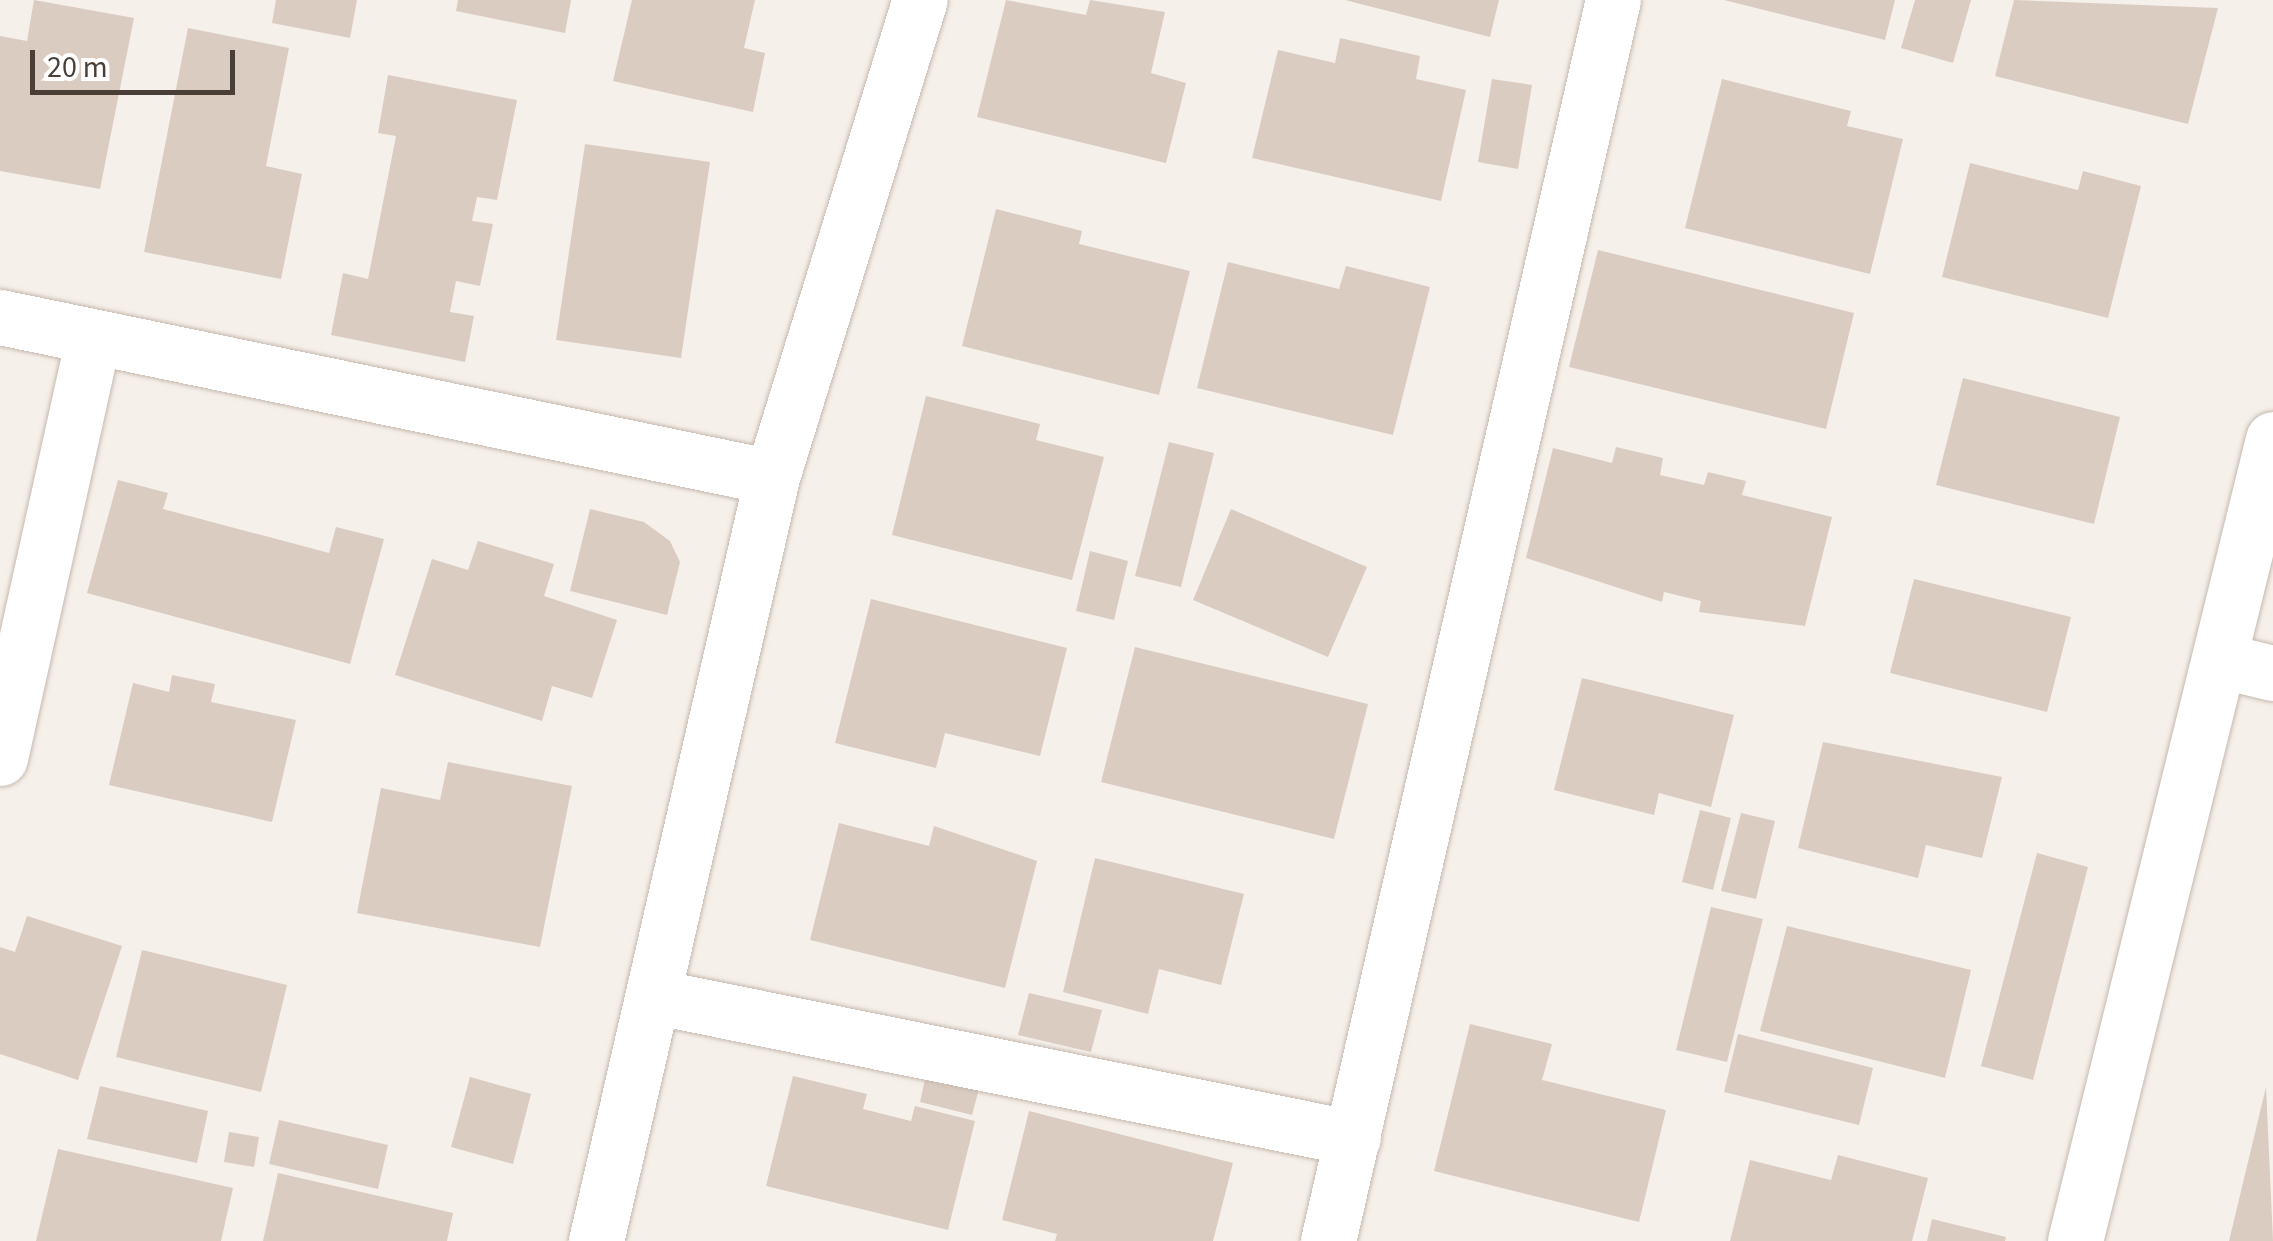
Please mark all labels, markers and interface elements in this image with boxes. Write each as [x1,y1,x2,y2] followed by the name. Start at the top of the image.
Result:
[35,30,240,92] scale bar
[47,46,108,89] text: 20 m

